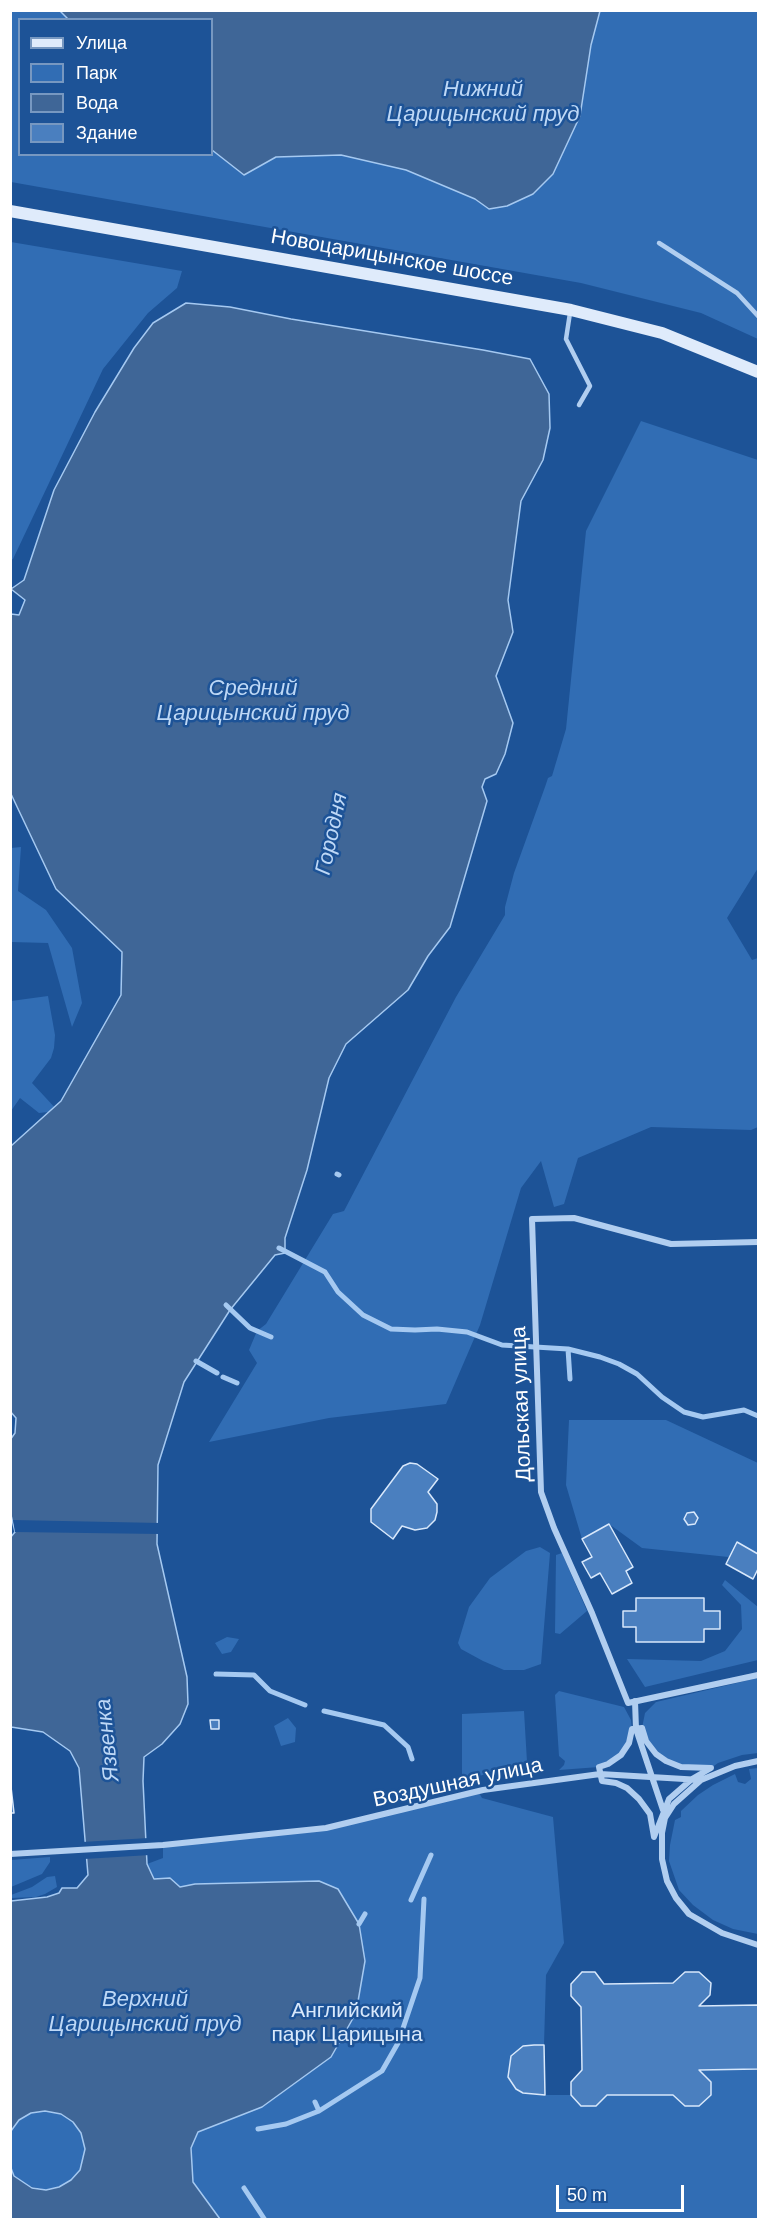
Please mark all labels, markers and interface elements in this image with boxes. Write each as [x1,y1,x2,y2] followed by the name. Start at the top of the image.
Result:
[18,18,213,156] legend
[76,33,127,53] text: Улица
[76,63,117,83] text: Парк
[386,77,580,128] water label: Нижний Царицынский пруд
[76,93,118,113] text: Вода
[76,123,137,143] text: Здание
[269,224,515,292] street label: Новоцарицынское шоссе
[156,676,350,728] water label: Средний Царицынский пруд
[310,790,354,878] water label: Городня
[507,1326,537,1482] street label: Дольская улица
[91,1697,125,1783] water label: Язвенка
[371,1753,545,1813] street label: Воздушная улица
[48,1987,242,2038] water label: Верхний Царицынский пруд
[271,1998,423,2048] park label: Английский парк Царицына
[559,2173,686,2211] scale bar
[567,2185,607,2205] text: 50 m

